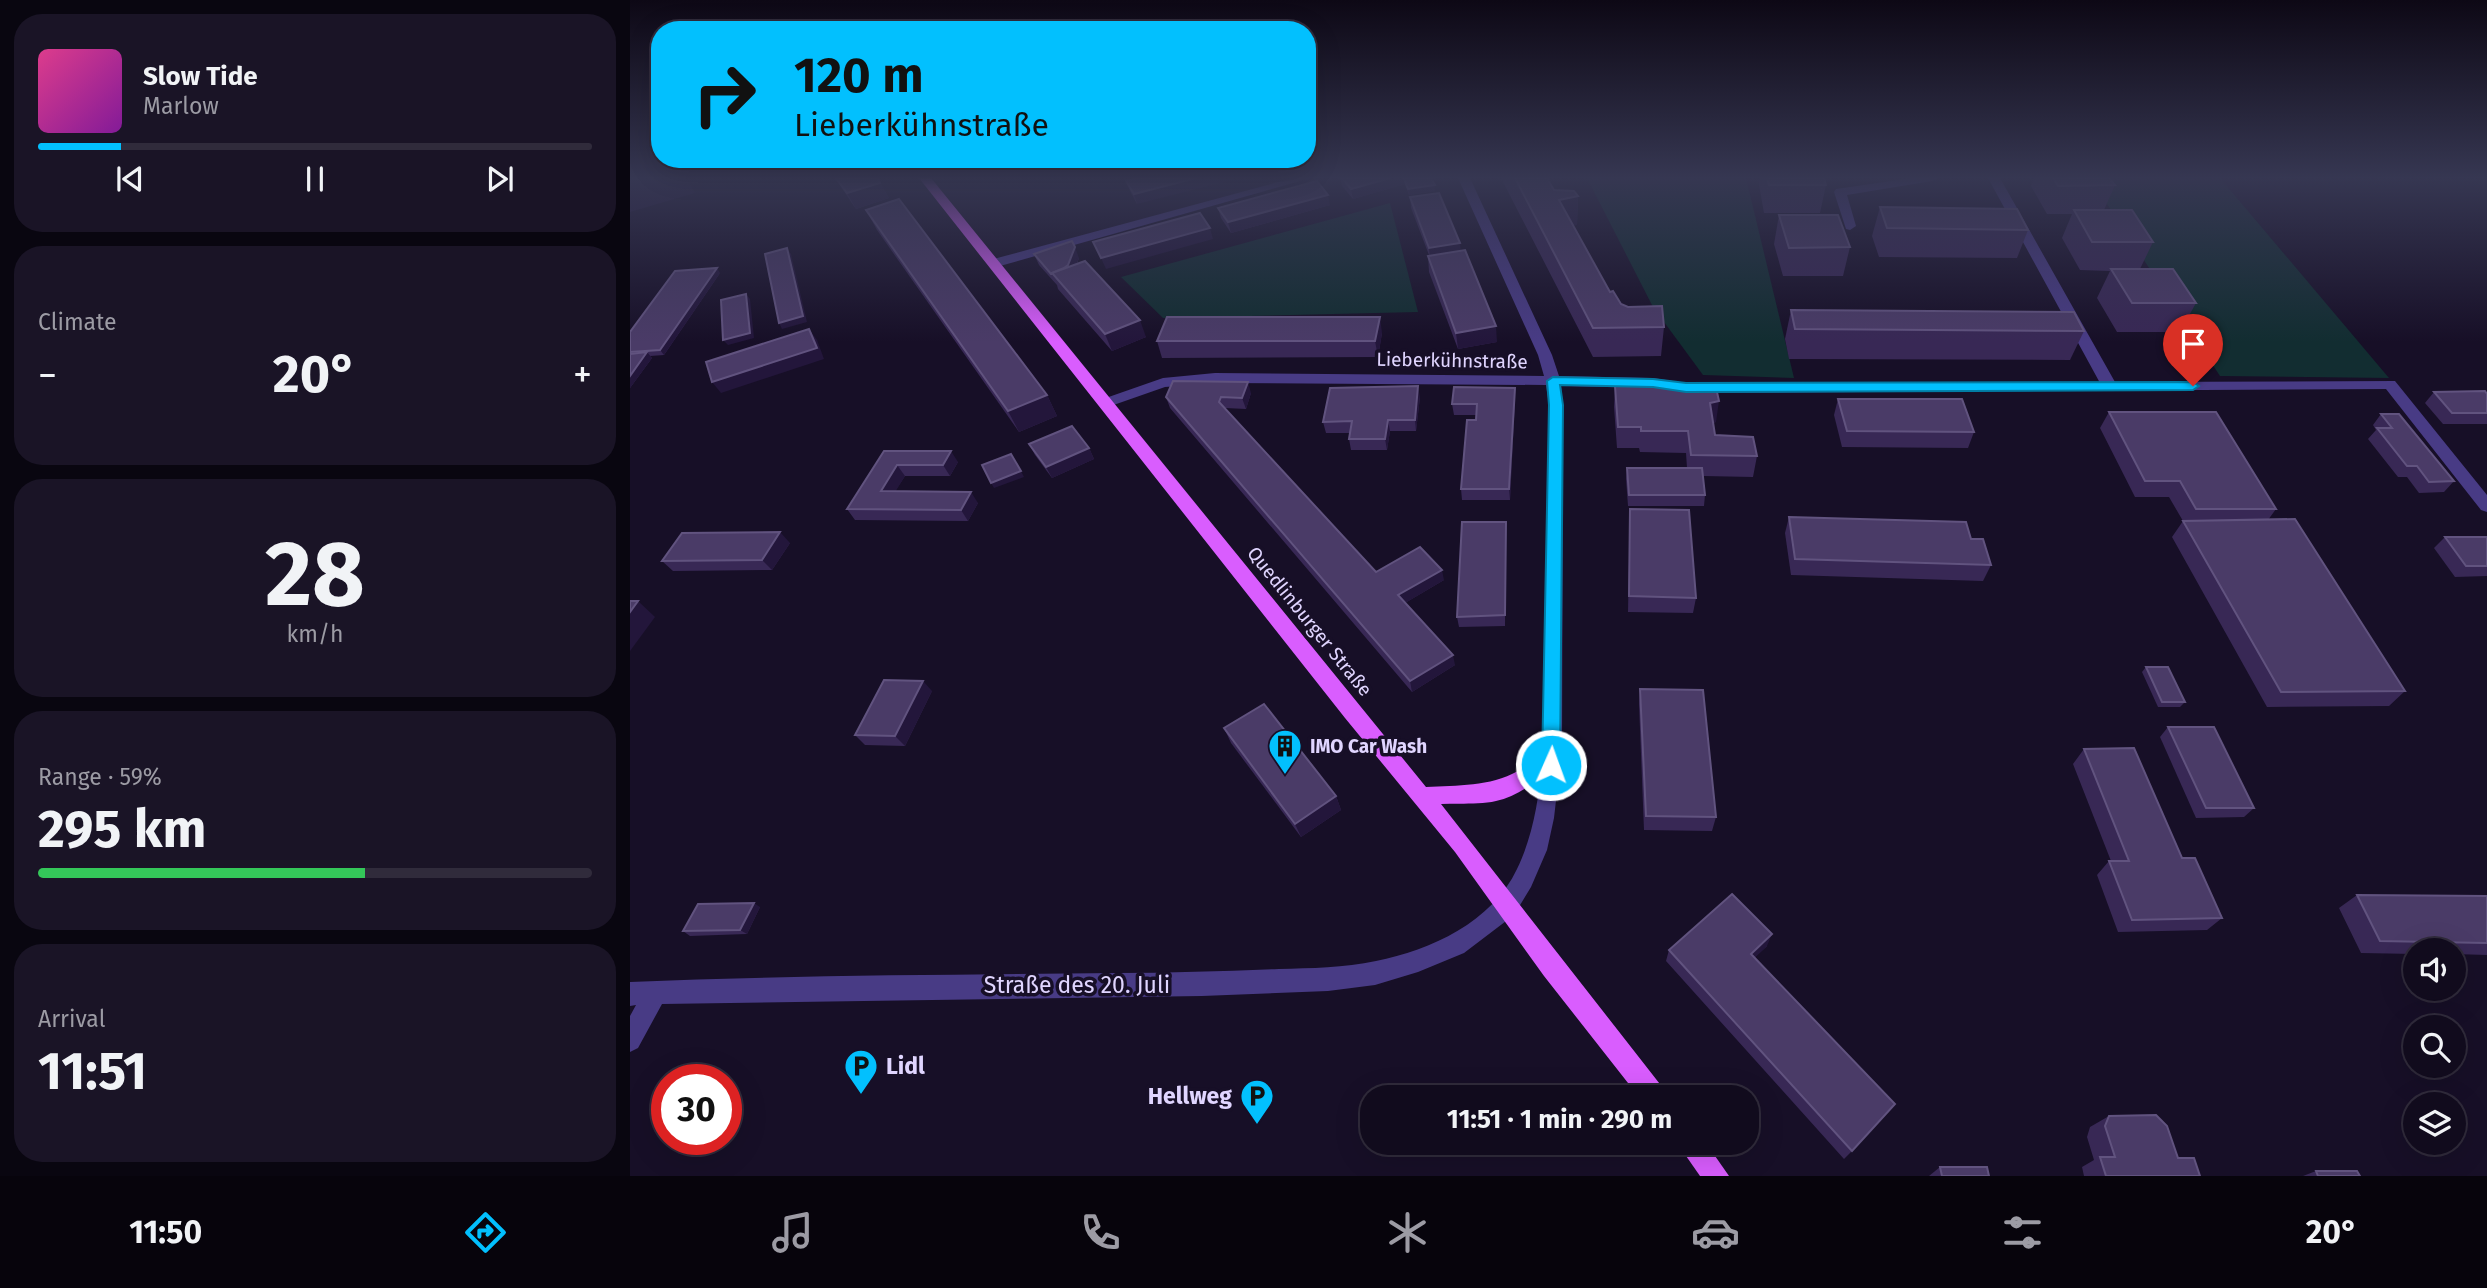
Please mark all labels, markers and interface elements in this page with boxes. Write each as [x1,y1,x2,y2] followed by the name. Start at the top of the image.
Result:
[794,46,924,105] text: 120 m
[679,49,770,140] icon: right
[143,61,258,92] text: Slow Tide
[143,92,219,120] text: Marlow
[794,106,1049,144] text: Lieberkühnstraße
[111,160,149,198] icon: previous
[296,160,334,198] icon: pause
[481,160,519,198] icon: next
[38,308,117,336] text: Climate
[2163,314,2223,386] pin
[2174,325,2212,363] icon: arrive
[273,343,357,406] text: 20°
[1376,348,1528,373] street label: Lieberkühnstraße
[38,352,57,398] text: −
[573,352,592,398] text: +
[265,520,365,629] text: 28
[1242,542,1377,701] street label: Quedlinburger Straße
[287,620,343,648] text: km/h
[1266,727,1304,776] building icon: IMO Car Wash
[1514,728,1588,802] position arrow
[1310,735,1427,758] place label: IMO Car Wash
[38,763,162,791] text: Range · 59%
[38,798,206,861] text: 295 km
[2403,938,2466,1155] map controls
[2403,938,2466,1001] button: sound
[984,971,1170,999] street label: Straße des 20. Juli
[38,1005,105,1033] text: Arrival
[2403,1015,2466,1078] button: search
[38,1040,147,1103] text: 11:51
[842,1047,880,1096] parking icon: Lidl
[886,1052,925,1080] place label: Lidl
[651,1064,742,1155] speed limit sign: 30
[1238,1077,1276,1126] parking icon: Hellweg
[1148,1082,1232,1110] place label: Hellweg
[2403,1092,2466,1155] button: layers
[1447,1104,1672,1135] text: 11:51 · 1 min · 290 m
[461,1208,510,1257] icon: directions
[768,1208,817,1257] icon: music
[1076,1208,1125,1257] icon: phone
[1383,1208,1432,1257] icon: climate
[1691,1208,1740,1257] icon: car
[1998,1208,2047,1257] icon: filters
[129,1213,202,1251] text: 11:50
[2306,1213,2358,1251] text: 20°

